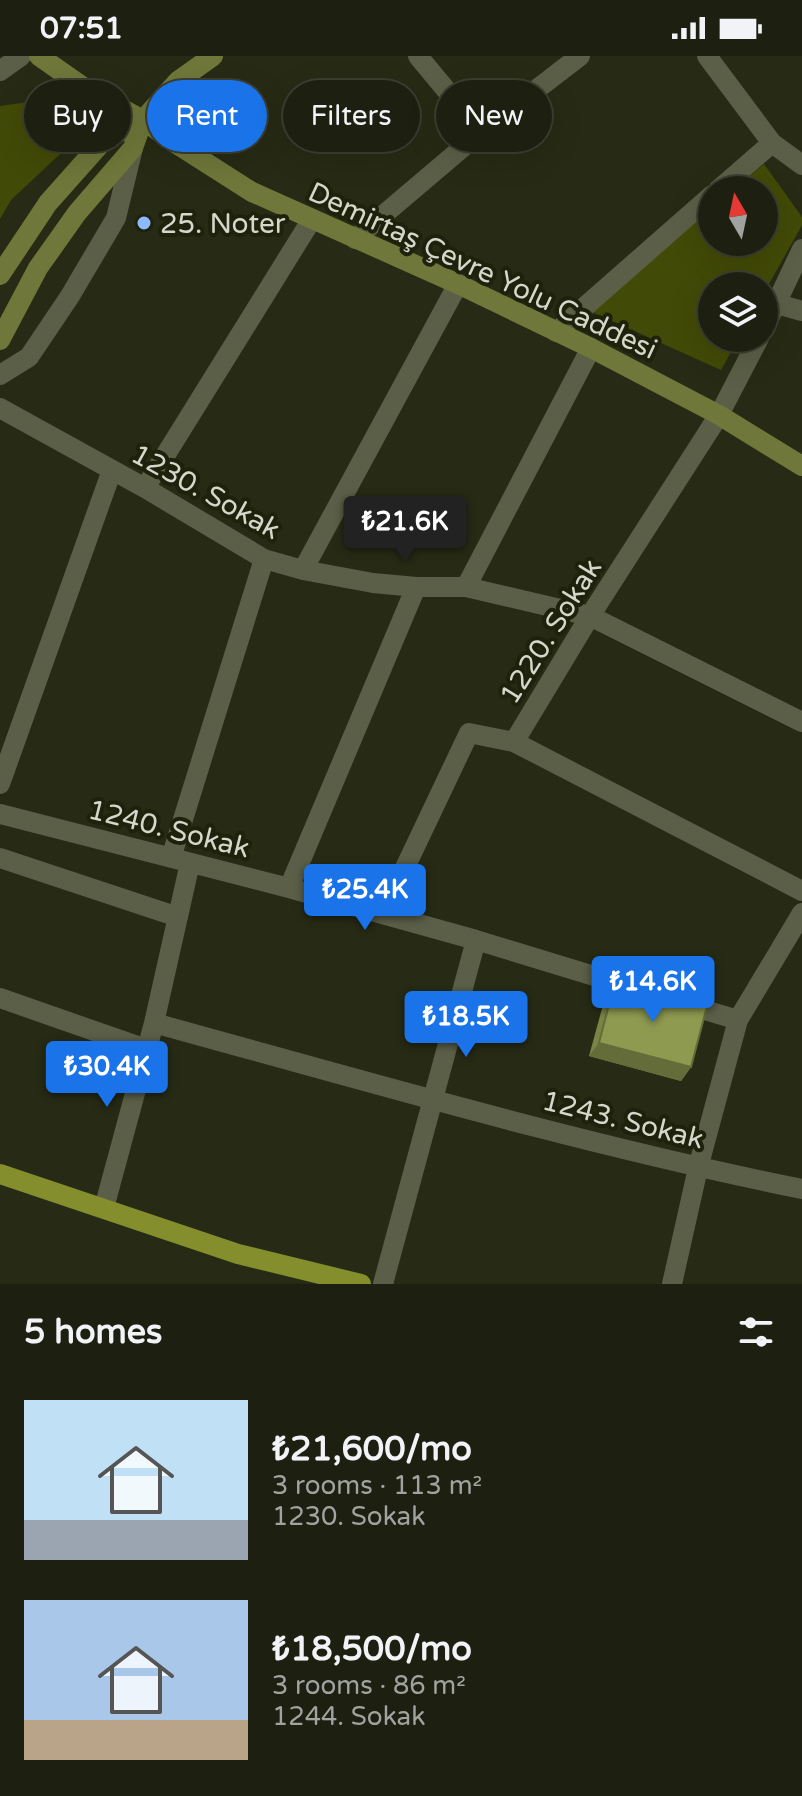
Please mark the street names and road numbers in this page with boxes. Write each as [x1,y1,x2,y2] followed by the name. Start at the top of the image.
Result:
[303,175,662,367] street label: Demirtaş Çevre Yolu Caddesi
[125,437,286,547] street label: 1230. Sokak
[493,552,609,711] street label: 1220. Sokak
[85,792,253,865] street label: 1240. Sokak
[539,1083,707,1156] street label: 1243. Sokak

